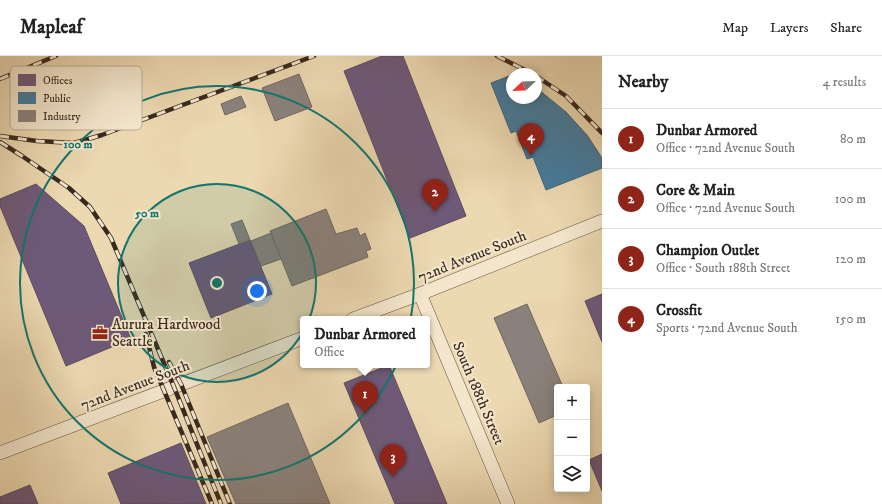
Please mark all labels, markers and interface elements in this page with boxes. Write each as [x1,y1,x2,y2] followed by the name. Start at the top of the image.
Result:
[20,16,83,39] text: Mapleaf
[722,19,748,37] text: Map
[770,19,808,37] text: Layers
[830,19,862,37] text: Share
[10,66,142,130] legend
[506,68,542,104] north arrow
[618,71,668,93] text: Nearby
[43,74,73,88] text: Offices
[823,74,866,90] text: 4 results
[43,92,71,106] text: Public
[43,110,81,124] text: Industry
[656,121,757,140] text: Dunbar Armored
[518,123,544,156] pin: 4
[629,131,633,147] text: 1
[840,131,866,147] text: 80 m
[64,137,92,152] text: 100 m
[656,140,795,156] text: Office · 72nd Avenue South
[422,179,448,212] pin: 2
[656,181,735,200] text: Core & Main
[628,191,634,207] text: 2
[835,191,866,207] text: 100 m
[656,200,795,216] text: Office · 72nd Avenue South
[134,206,159,221] text: 50 m
[415,226,529,287] street label: 72nd Avenue South
[656,241,759,260] text: Champion Outlet
[629,251,633,267] text: 3
[835,251,866,267] text: 120 m
[656,260,791,276] text: Office · South 188th Street
[210,276,224,290] centre of rings
[247,281,267,301] your location
[656,301,702,320] text: Crossfit
[627,311,635,327] text: 4
[835,311,866,327] text: 150 m
[112,315,221,351] place label: Aurura Hardwood Seattle
[300,316,430,368] popup
[656,320,798,336] text: Sports · 72nd Avenue South
[91,324,109,342] office icon: Aurura Hardwood Seattle
[314,325,416,344] text: Dunbar Armored
[448,339,509,448] street label: South 188th Street
[314,344,345,360] text: Office
[78,356,193,415] street label: 72nd Avenue South
[352,381,378,414] pin: 1
[554,384,590,492] map controls
[554,384,590,420] button: +
[554,420,590,456] button: −
[380,444,406,477] pin: 3
[554,456,590,492] button: layers

